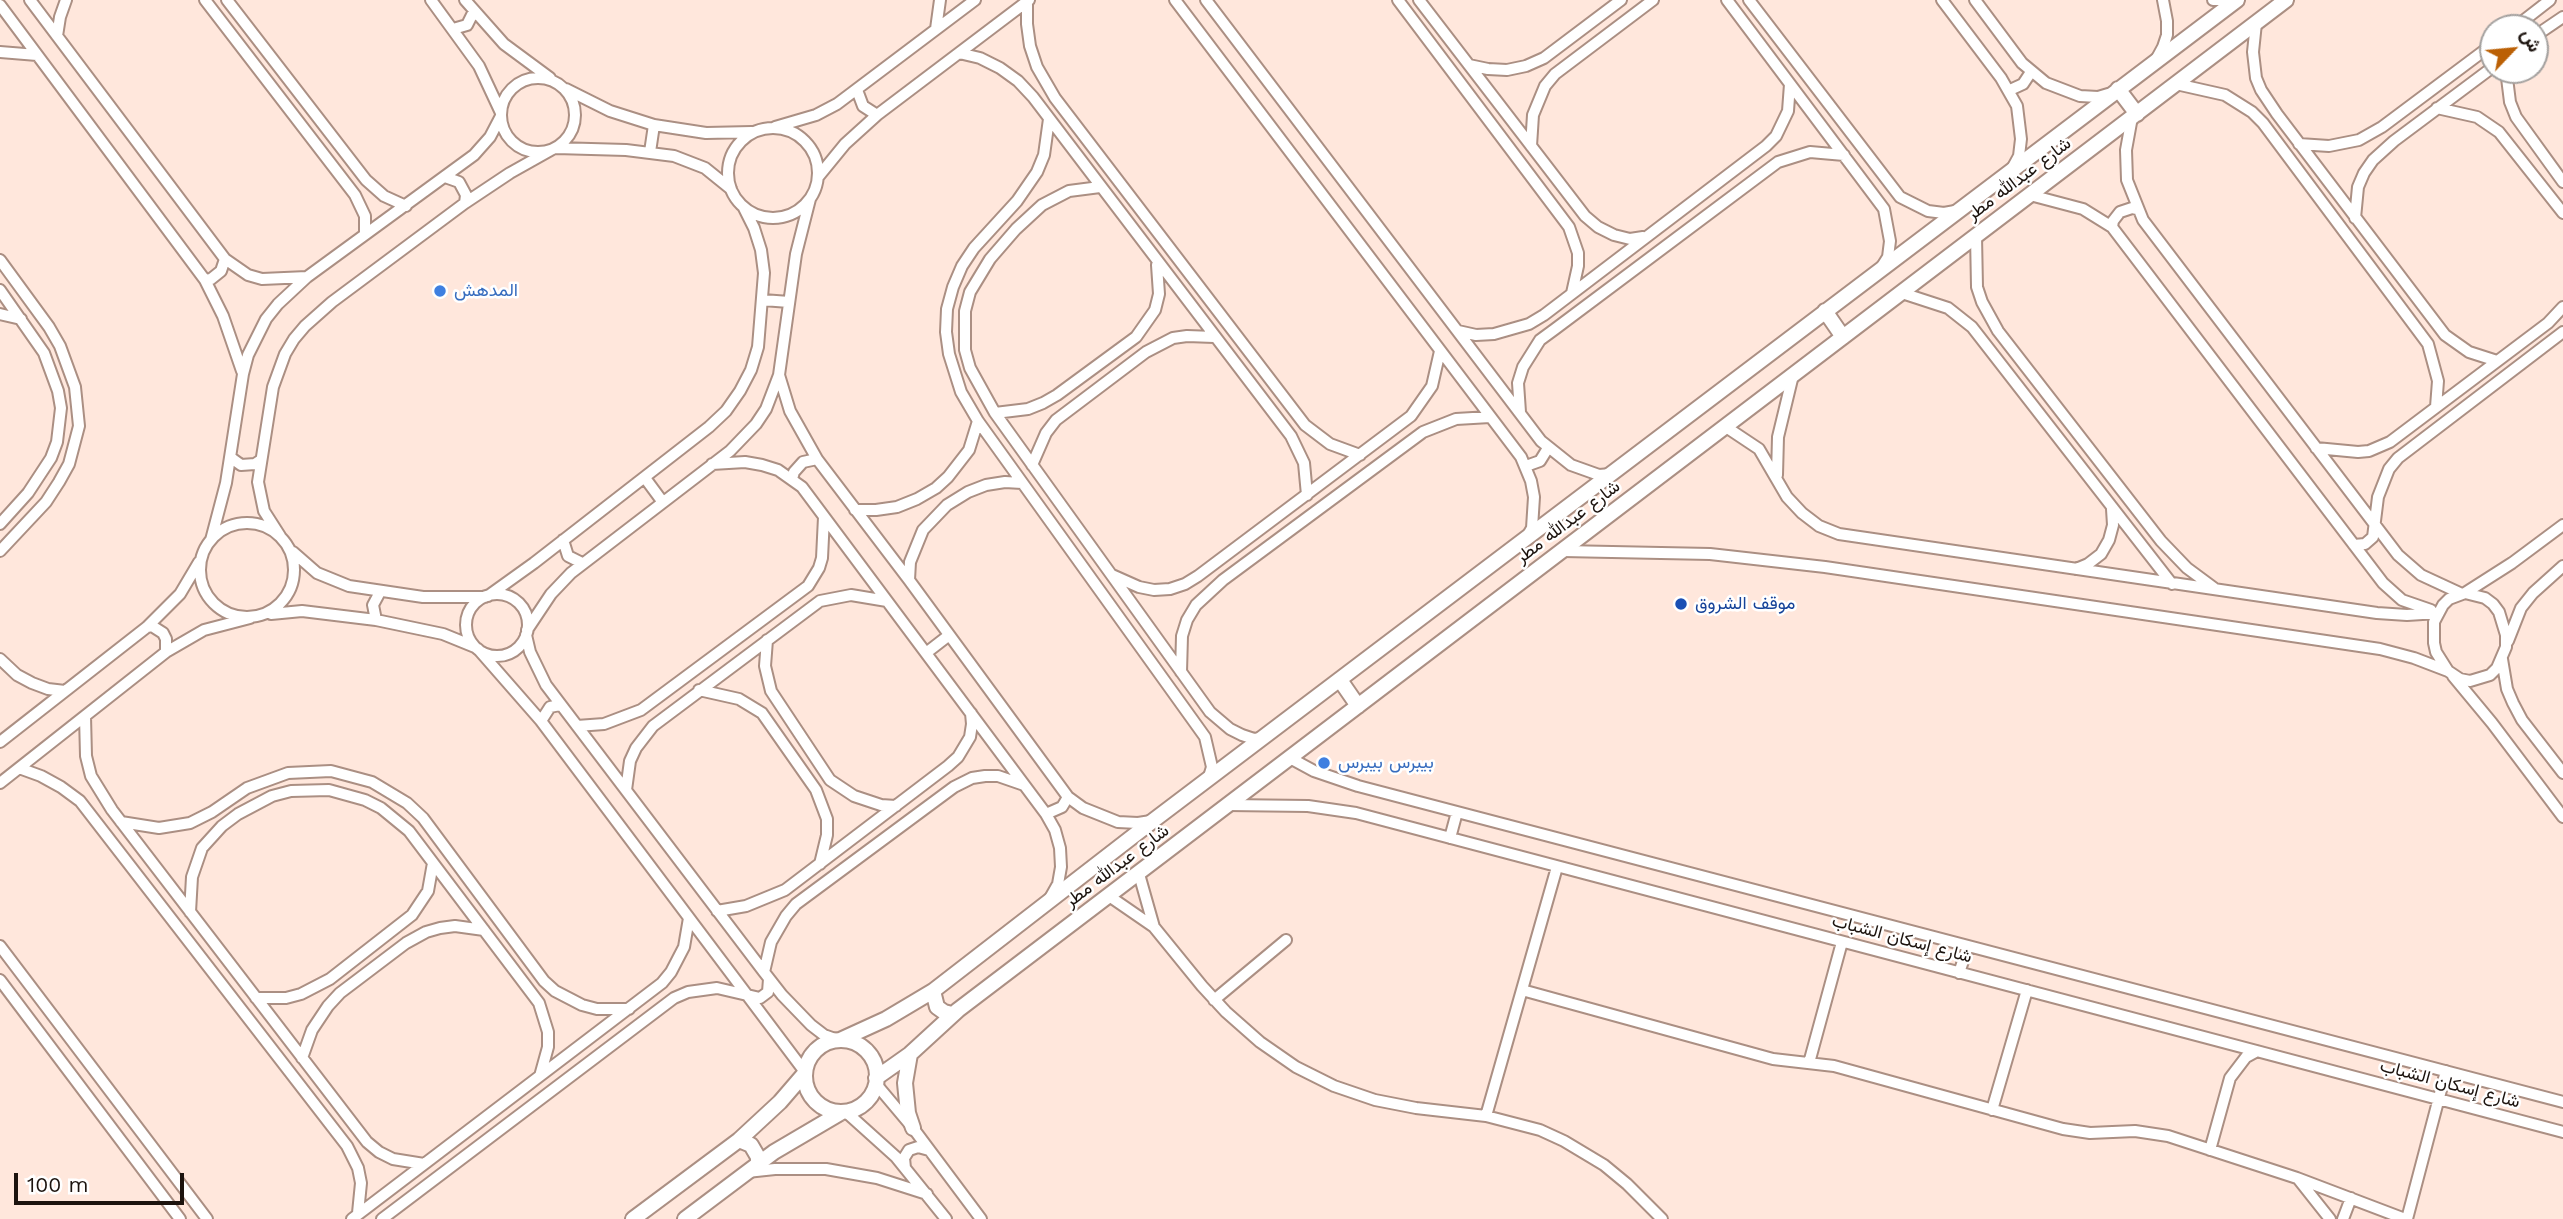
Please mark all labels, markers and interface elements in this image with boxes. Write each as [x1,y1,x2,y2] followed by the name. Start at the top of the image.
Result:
[2479,14,2549,84] north arrow
[2516,25,2547,56] text: ش
[1963,133,2075,225] street label: شارع عبدالله مطر
[454,280,518,302] place label: المدهش
[432,283,448,299] marker: المدهش
[1512,476,1624,568] street label: شارع عبدالله مطر
[1695,593,1795,615] place label: موقف الشروق
[1673,596,1689,612] marker: موقف الشروق
[1338,752,1434,774] place label: بيبرس بيبرس
[1316,755,1332,771] marker: بيبرس بيبرس
[1061,820,1173,912] street label: شارع عبدالله مطر
[1830,910,1974,968] street label: شارع إسكان الشباب
[2378,1055,2522,1113] street label: شارع إسكان الشباب
[18,1160,187,1204] scale bar
[27,1172,89,1197] text: 100 m

